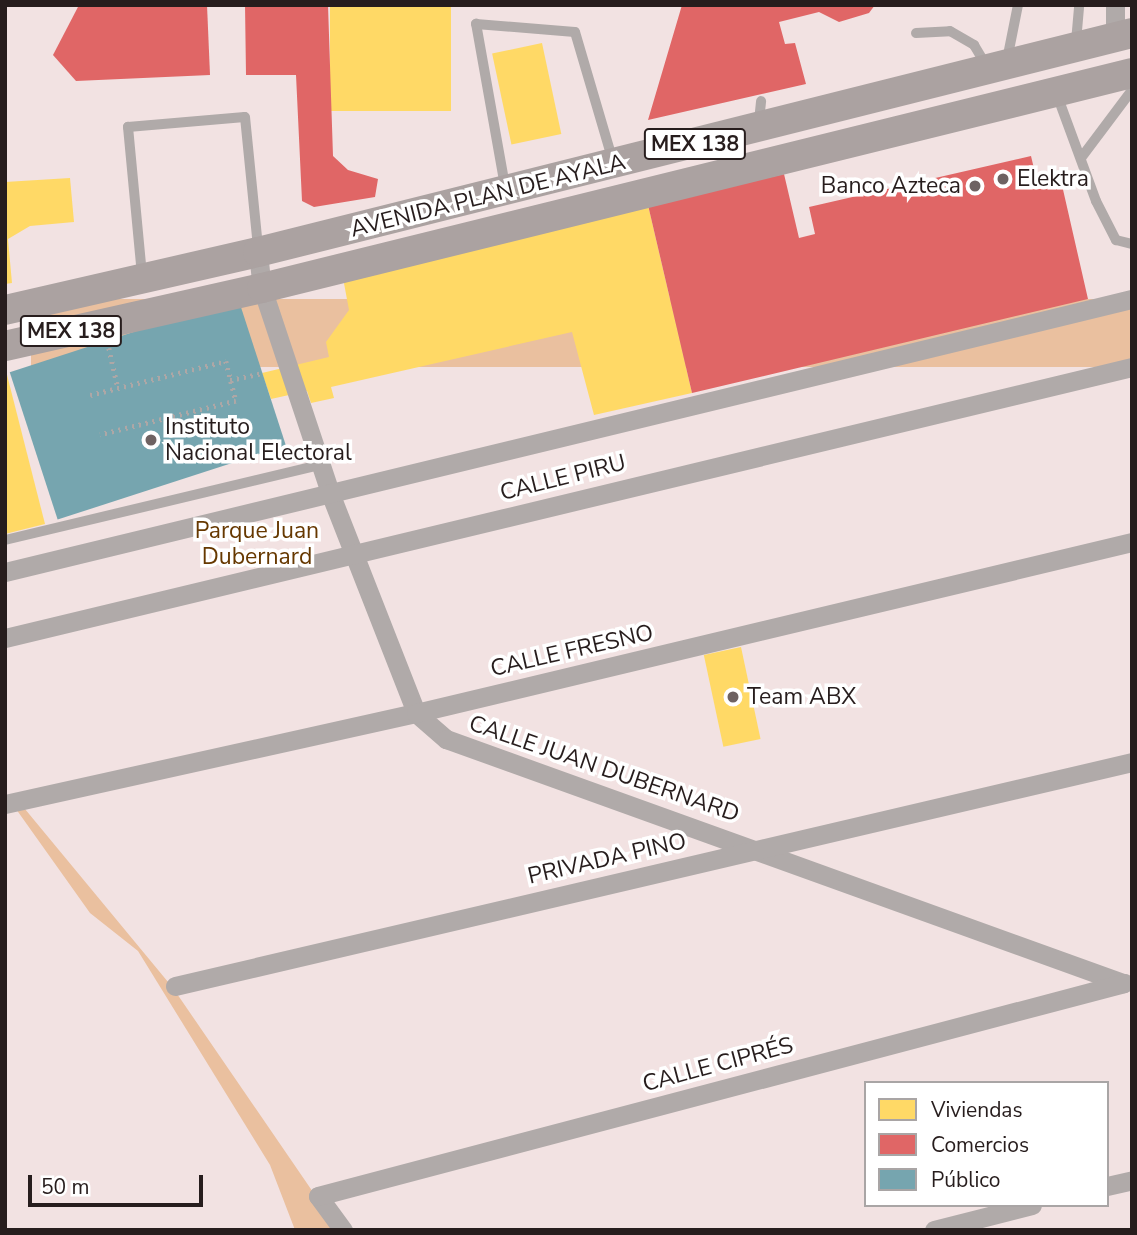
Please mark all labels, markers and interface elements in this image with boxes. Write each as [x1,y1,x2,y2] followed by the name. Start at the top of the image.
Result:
[642,127,748,162] road number: MEX 138
[347,148,629,244] street label: AVENIDA PLAN DE AYALA
[1017,165,1089,193] place label: Elektra
[995,171,1011,187] marker: Elektra
[821,172,961,200] place label: Banco Azteca
[967,178,983,194] marker: Banco Azteca
[18,314,124,348] road number: MEX 138
[165,413,352,467] place label: Instituto Nacional Electoral
[143,432,159,448] marker: Instituto Nacional Electoral
[497,449,629,507] street label: CALLE PIRU
[195,517,319,571] park label: Parque Juan Dubernard
[488,619,656,683] street label: CALLE FRESNO
[747,683,856,711] place label: Team ABX
[725,689,741,705] marker: Team ABX
[465,710,743,828] street label: CALLE JUAN DUBERNARD
[525,827,689,891] street label: PRIVADA PINO
[640,1032,796,1098] street label: CALLE CIPRÉS
[864,1081,1109,1207] legend
[931,1096,1023,1124] text: Viviendas
[931,1131,1029,1159] text: Comercios
[32,1162,206,1206] scale bar
[931,1166,1000,1194] text: Público
[41,1173,90,1201] text: 50 m

